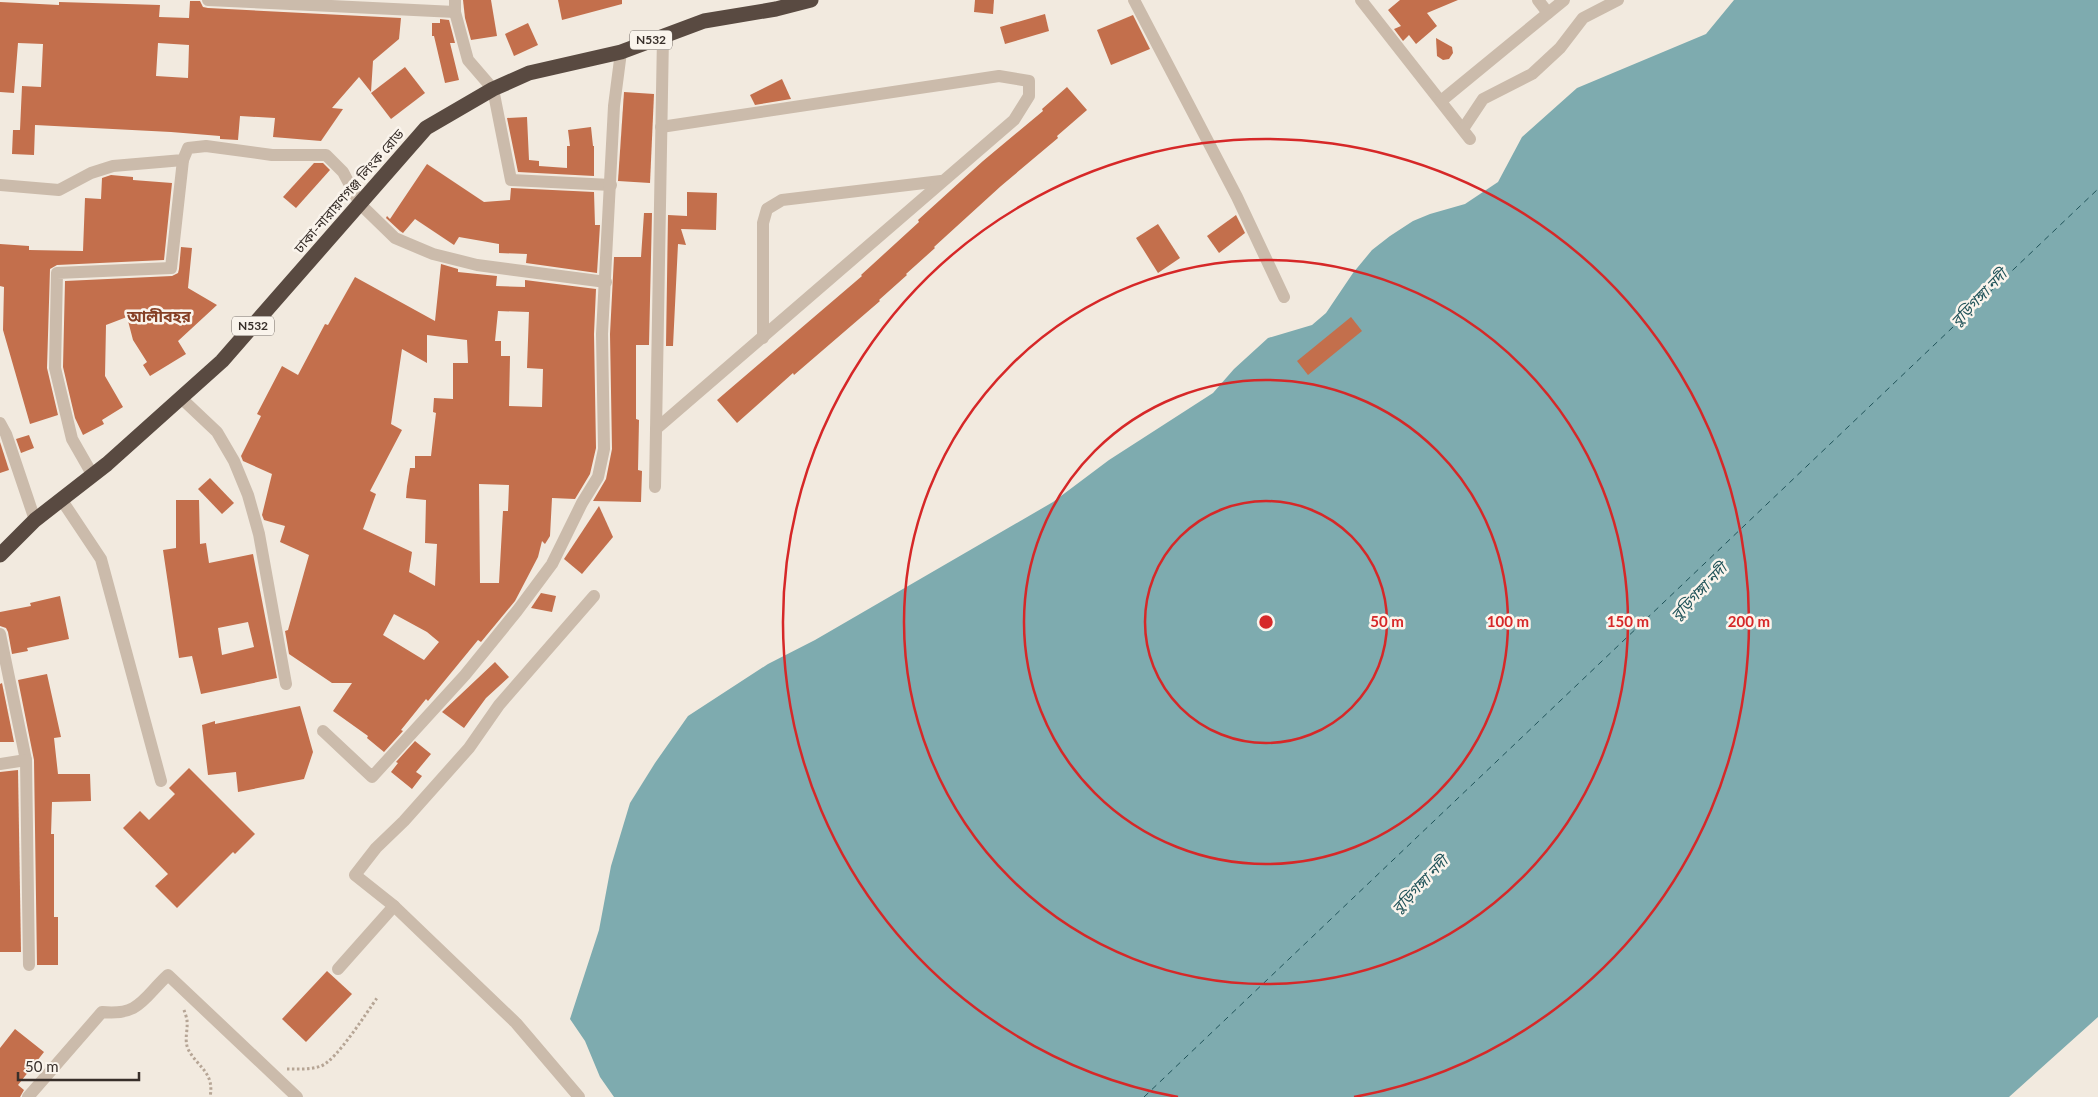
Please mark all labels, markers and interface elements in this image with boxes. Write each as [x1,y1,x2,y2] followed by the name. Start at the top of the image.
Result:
[630,30,672,50] road number: N532
[290,124,408,257] street label: ঢাকা-নারায়ণগঞ্জ লিংক রোড
[1947,263,2013,330] water label: বুড়িগঙ্গা নদী
[126,306,191,325] district label: আলীবহর
[232,316,274,336] road number: N532
[1667,557,1733,624] water label: বুড়িগঙ্গা নদী
[1370,612,1404,630] text: 50 m
[1487,612,1529,630] text: 100 m
[1607,612,1649,630] text: 150 m
[1728,612,1770,630] text: 200 m
[1257,613,1275,631] centre of rings
[1388,850,1454,917] water label: বুড়িগঙ্গা নদী
[18,1050,139,1082] scale bar
[25,1057,59,1075] text: 50 m

